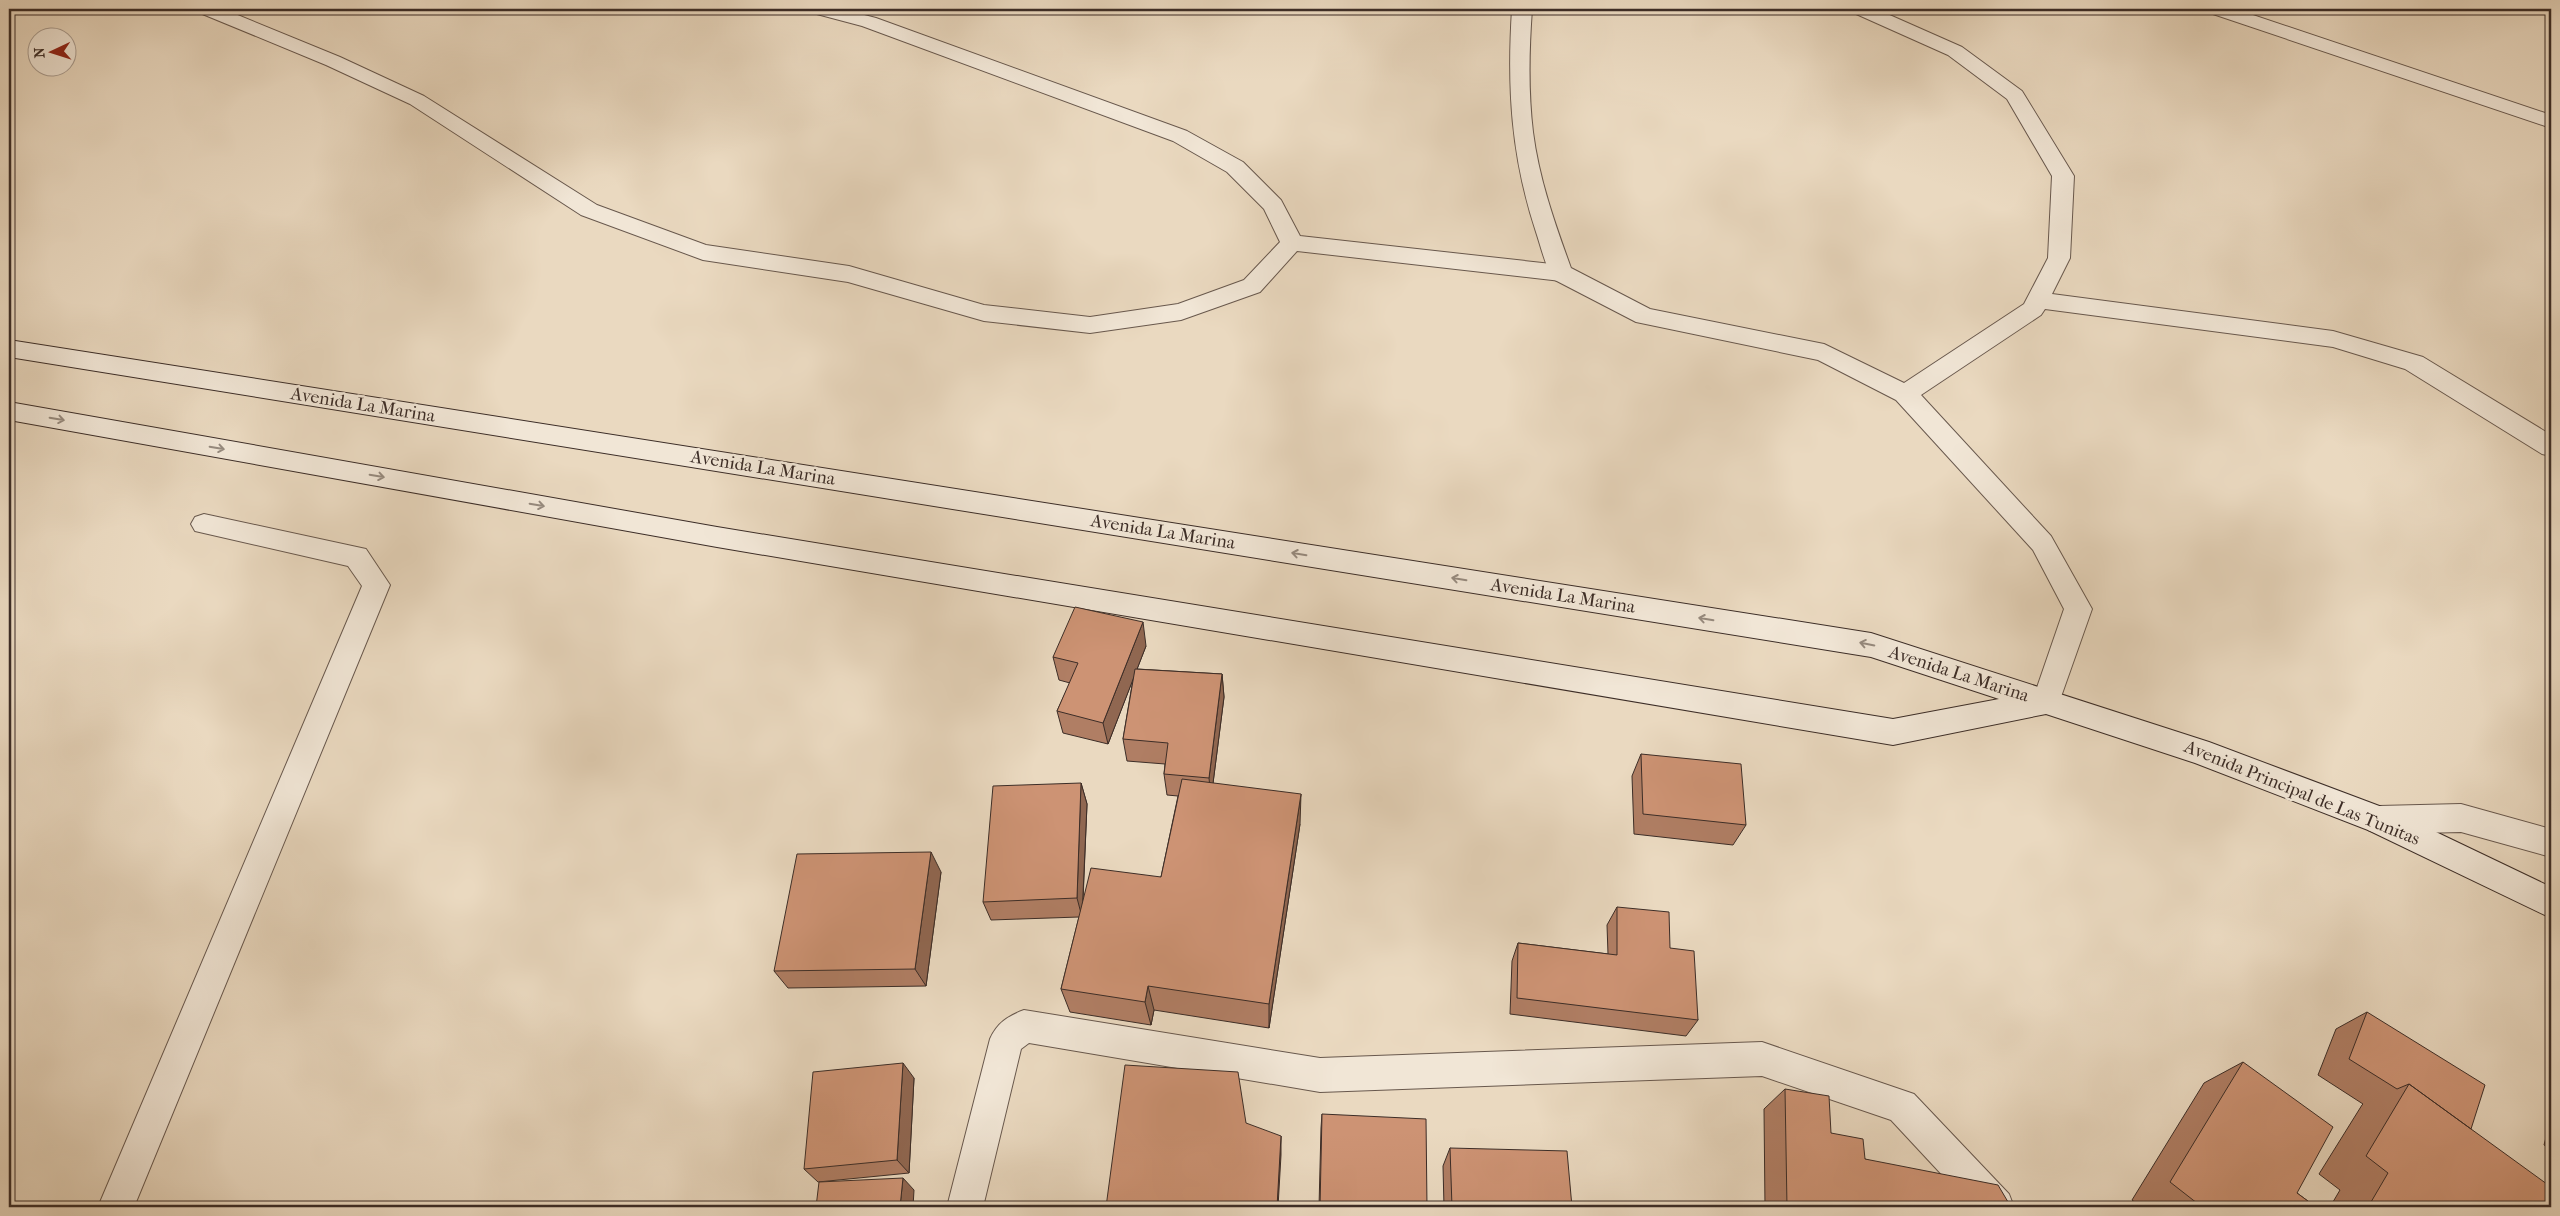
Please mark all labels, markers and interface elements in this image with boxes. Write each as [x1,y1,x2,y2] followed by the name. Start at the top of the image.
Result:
[28,28,78,78] north arrow
[31,47,48,59] text: N
[288,383,437,427] street label: Avenida La Marina
[48,415,64,425] one-way arrow
[208,443,224,453] one-way arrow
[688,446,837,490] street label: Avenida La Marina
[368,472,384,482] one-way arrow
[528,500,544,510] one-way arrow
[1088,510,1237,554] street label: Avenida La Marina
[1291,548,1307,558] one-way arrow
[1452,574,1468,584] one-way arrow
[1488,574,1637,618] street label: Avenida La Marina
[1699,613,1715,623] one-way arrow
[1859,639,1875,649] one-way arrow
[1885,641,2032,707] street label: Avenida La Marina
[2180,736,2423,850] street label: Avenida Principal de Las Tunitas

